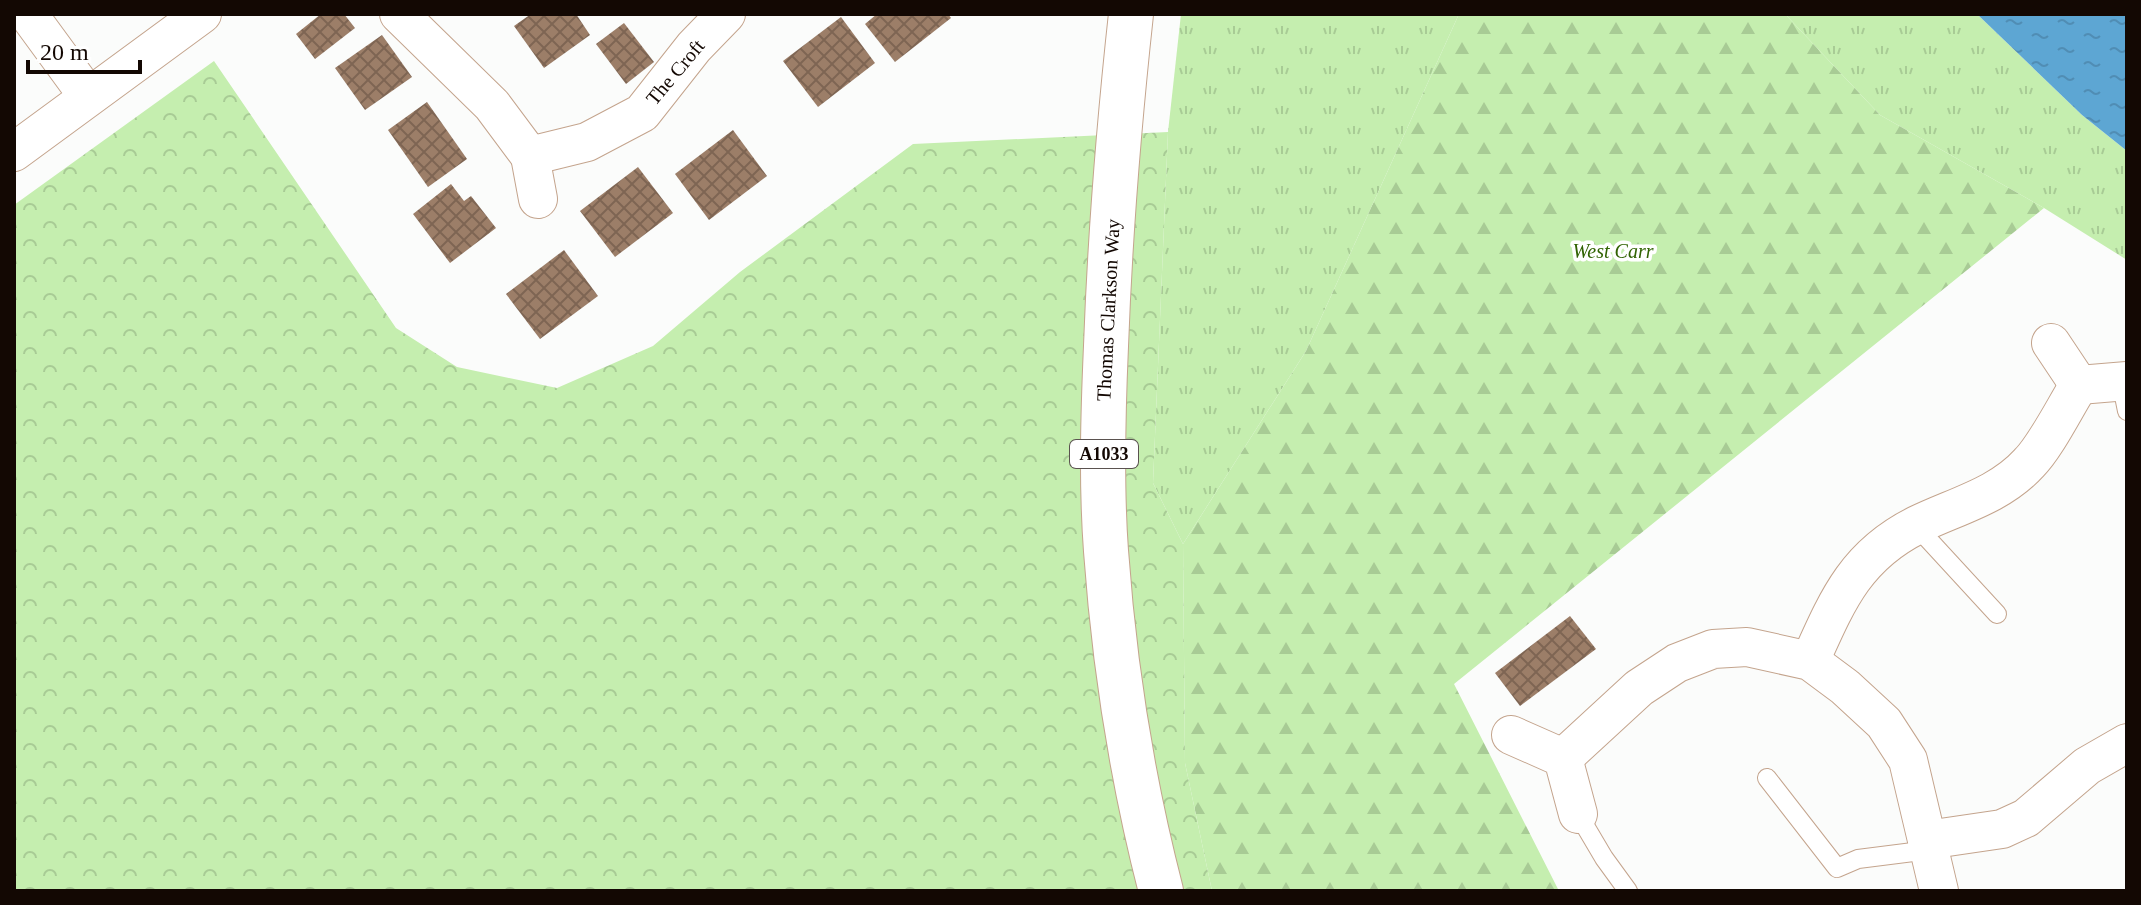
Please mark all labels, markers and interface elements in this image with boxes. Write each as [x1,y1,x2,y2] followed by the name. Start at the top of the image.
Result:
[28,24,140,74] scale bar
[641,35,709,109] street label: The Croft
[40,39,89,65] text: 20 m
[1092,218,1125,402] street label: Thomas Clarkson Way
[1573,240,1654,262] park label: West Carr
[1070,440,1138,468] road number: A1033

